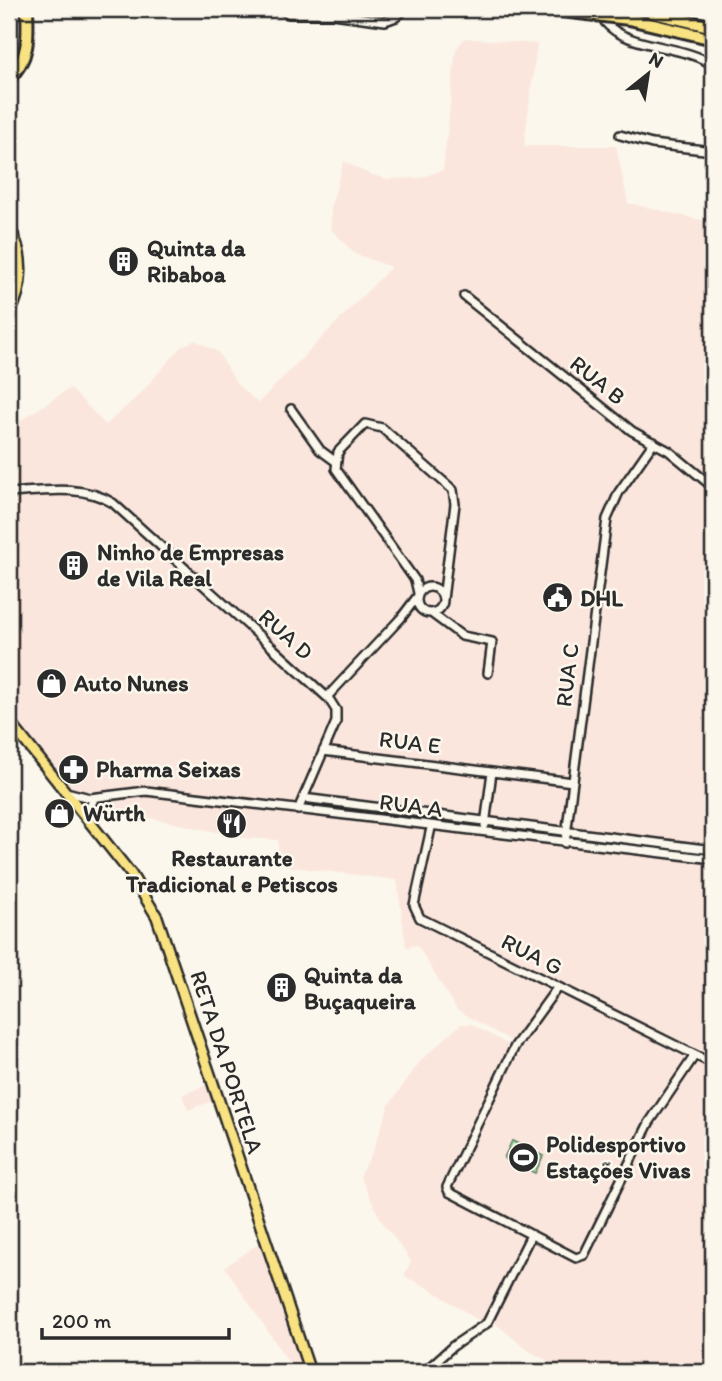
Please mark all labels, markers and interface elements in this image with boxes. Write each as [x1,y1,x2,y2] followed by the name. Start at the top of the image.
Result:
[614,38,684,108] north arrow
[645,47,668,73] text: N
[147,234,247,288] place label: Quinta da Ribaboa
[107,244,141,278] building icon: Quinta da Ribaboa
[564,349,632,411] street label: RUA B
[97,538,284,592] place label: Ninho de Empresas de Vila Real
[57,548,91,582] building icon: Ninho de Empresas de Vila Real
[540,581,574,615] public building icon: DHL
[580,584,623,612] place label: DHL
[253,602,319,666] street label: RUA D
[549,642,585,708] street label: RUA C
[34,666,68,700] shop icon: Auto Nunes
[73,669,189,697] place label: Auto Nunes
[378,724,443,760] street label: RUA E
[56,752,90,786] pharmacy icon: Pharma Seixas
[96,755,241,783] place label: Pharma Seixas
[378,787,445,823] street label: RUA A
[43,796,77,830] shop icon: Würth
[83,799,146,827] place label: Würth
[215,807,249,841] restaurant icon: Restaurante Tradicional e Petiscos
[125,844,338,898] place label: Restaurante Tradicional e Petiscos
[497,927,567,981] street label: RUA G
[304,961,417,1015] place label: Quinta da Buçaqueira
[184,967,270,1157] street label: RETA DA PORTELA
[264,971,298,1005] building icon: Quinta da Buçaqueira
[546,1130,691,1184] place label: Polidesportivo Estações Vivas
[506,1140,540,1174] sports icon: Polidesportivo Estações Vivas
[42,1297,229,1341] scale bar
[52,1308,112,1333] text: 200 m

